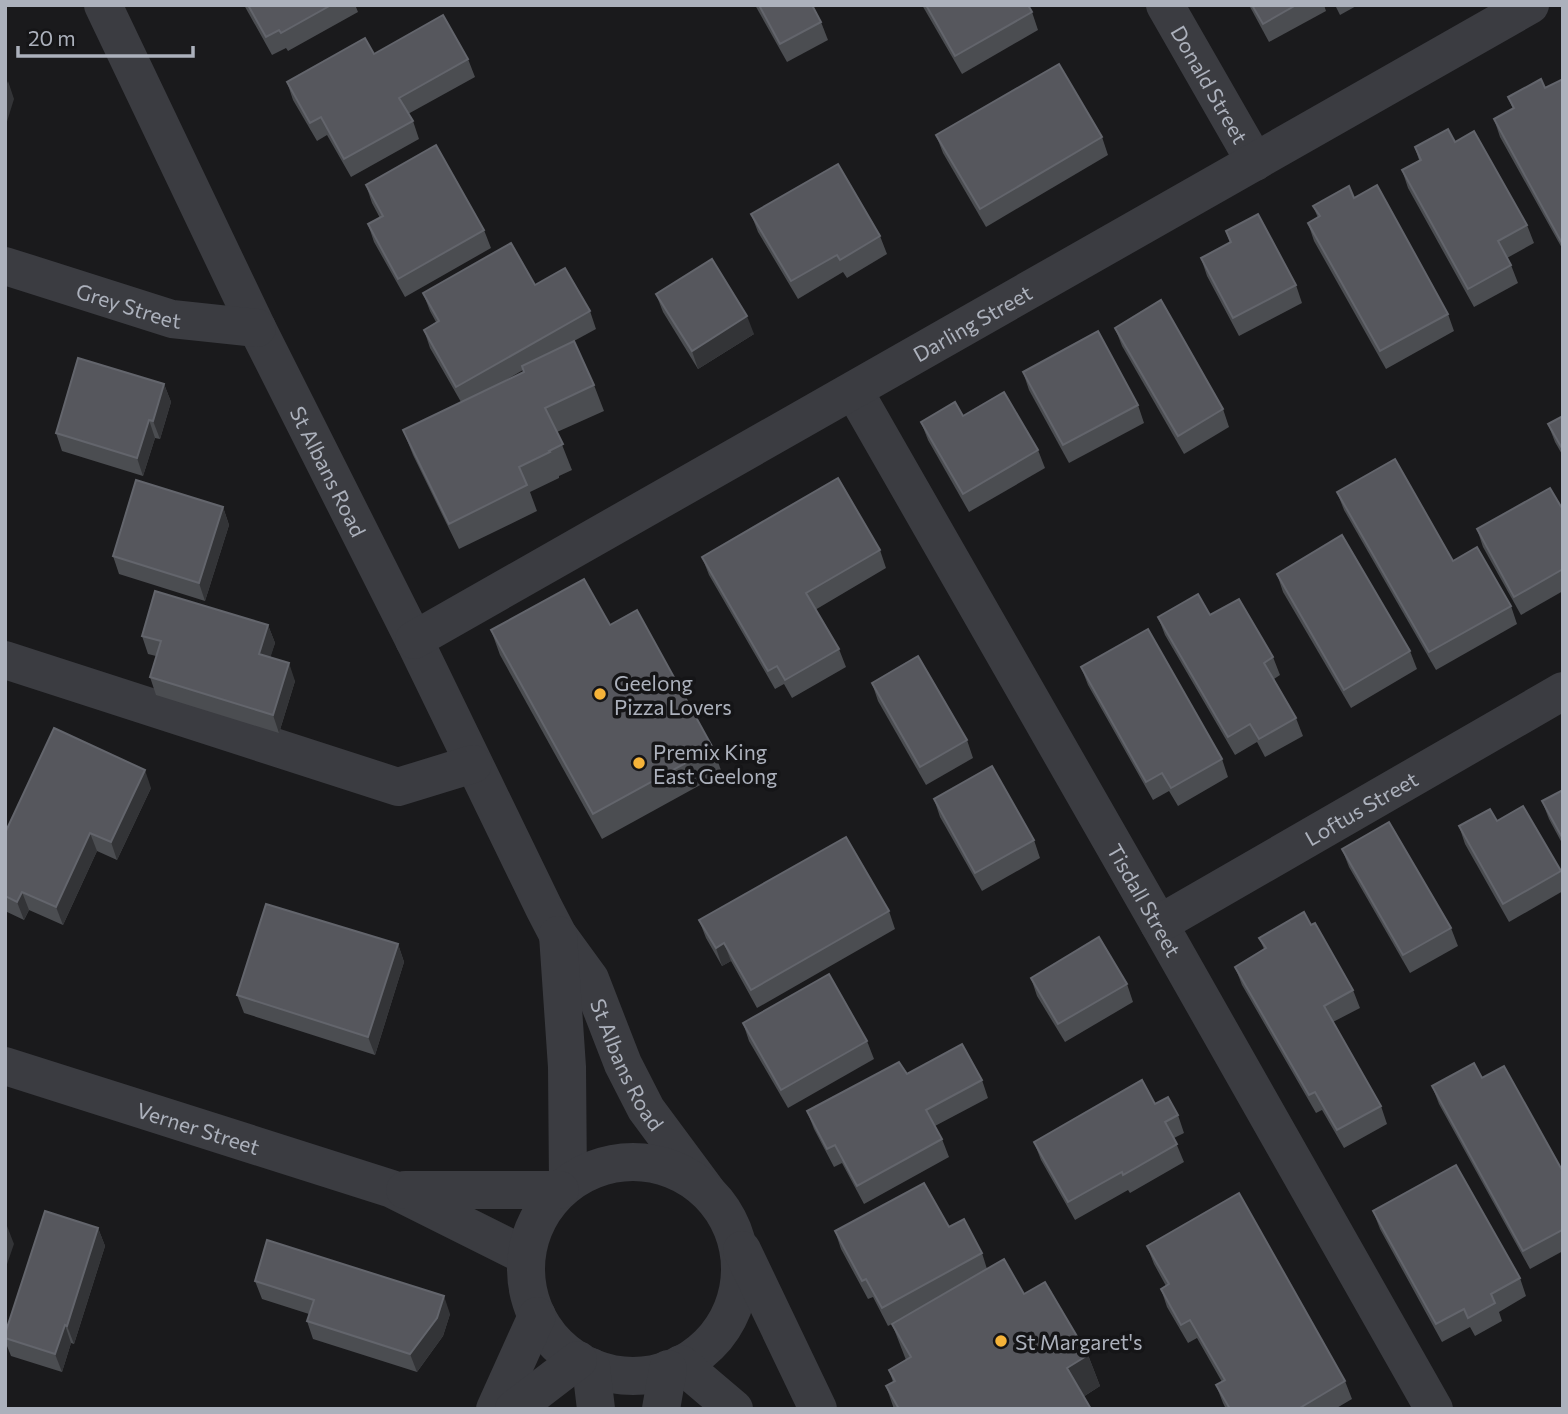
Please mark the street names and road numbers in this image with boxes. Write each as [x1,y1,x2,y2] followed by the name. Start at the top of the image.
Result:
[1167,20,1254,147] street label: Donald Street
[73,277,182,332] street label: Grey Street
[908,279,1036,366] street label: Darling Street
[286,402,372,540] street label: St Albans Road
[1300,765,1422,850] street label: Loftus Street
[1103,839,1187,960] street label: Tisdall Street
[586,995,670,1135] street label: St Albans Road
[134,1096,263,1159] street label: Verner Street

